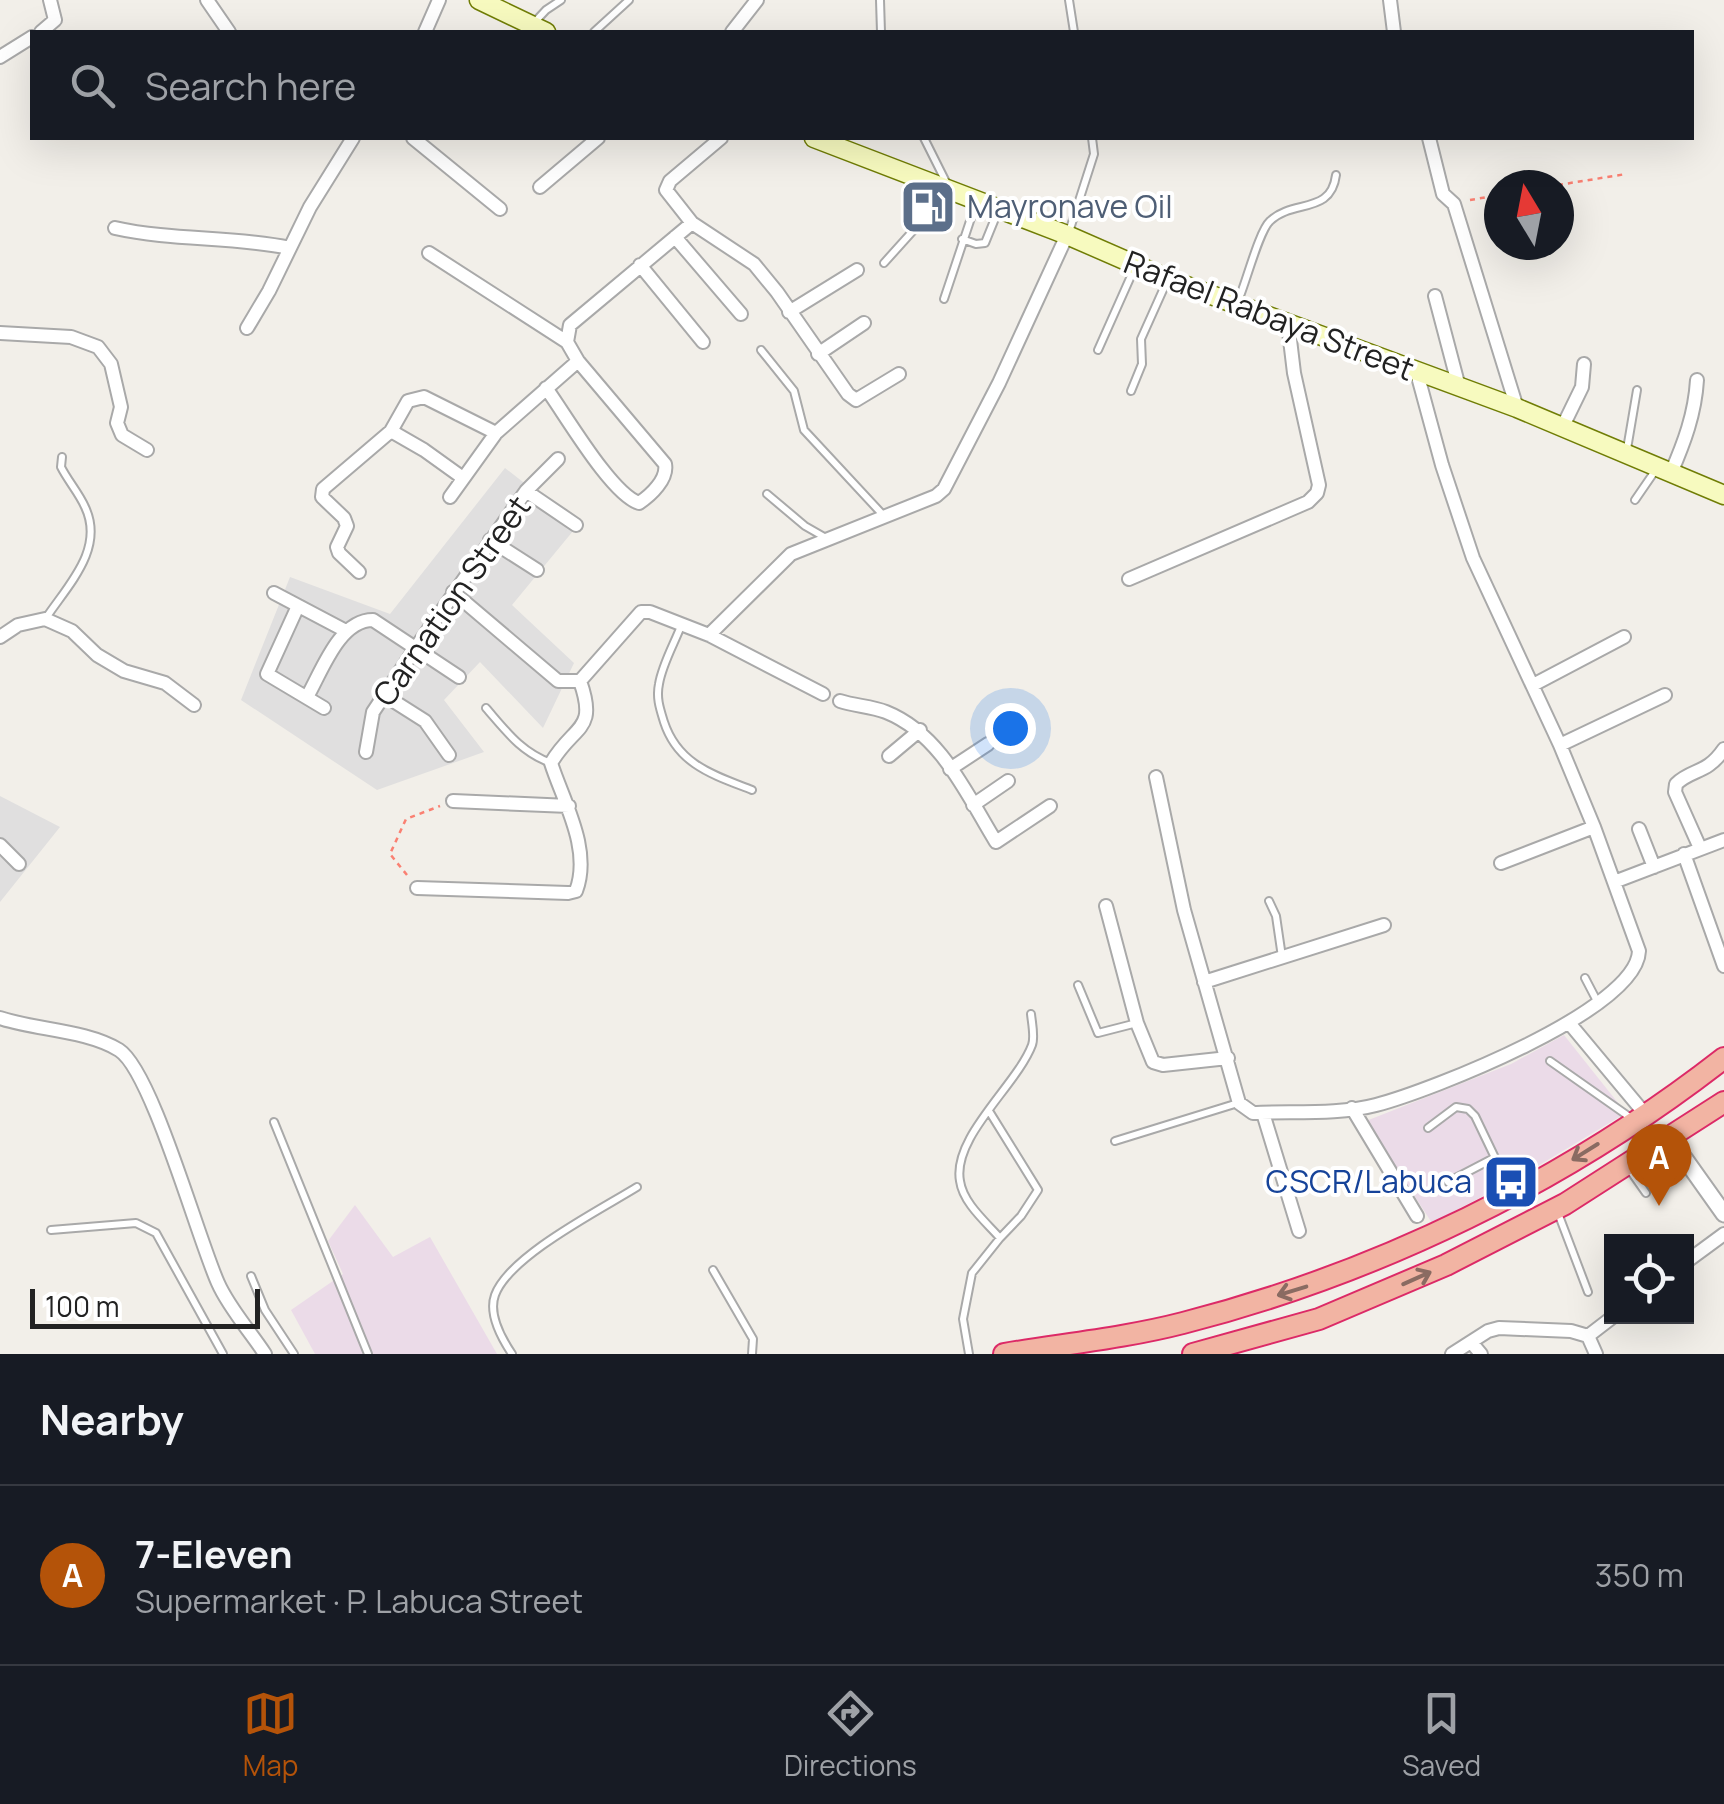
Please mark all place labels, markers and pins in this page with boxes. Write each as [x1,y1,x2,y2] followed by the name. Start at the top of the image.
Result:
[898,177,958,237] fuel station icon: Mayronave Oil
[967,184,1173,228] place label: Mayronave Oil
[1626,1124,1692,1206] pin: A
[1481,1152,1541,1212] bus stop icon: CSCR/Labuca
[1265,1159,1472,1203] place label: CSCR/Labuca

